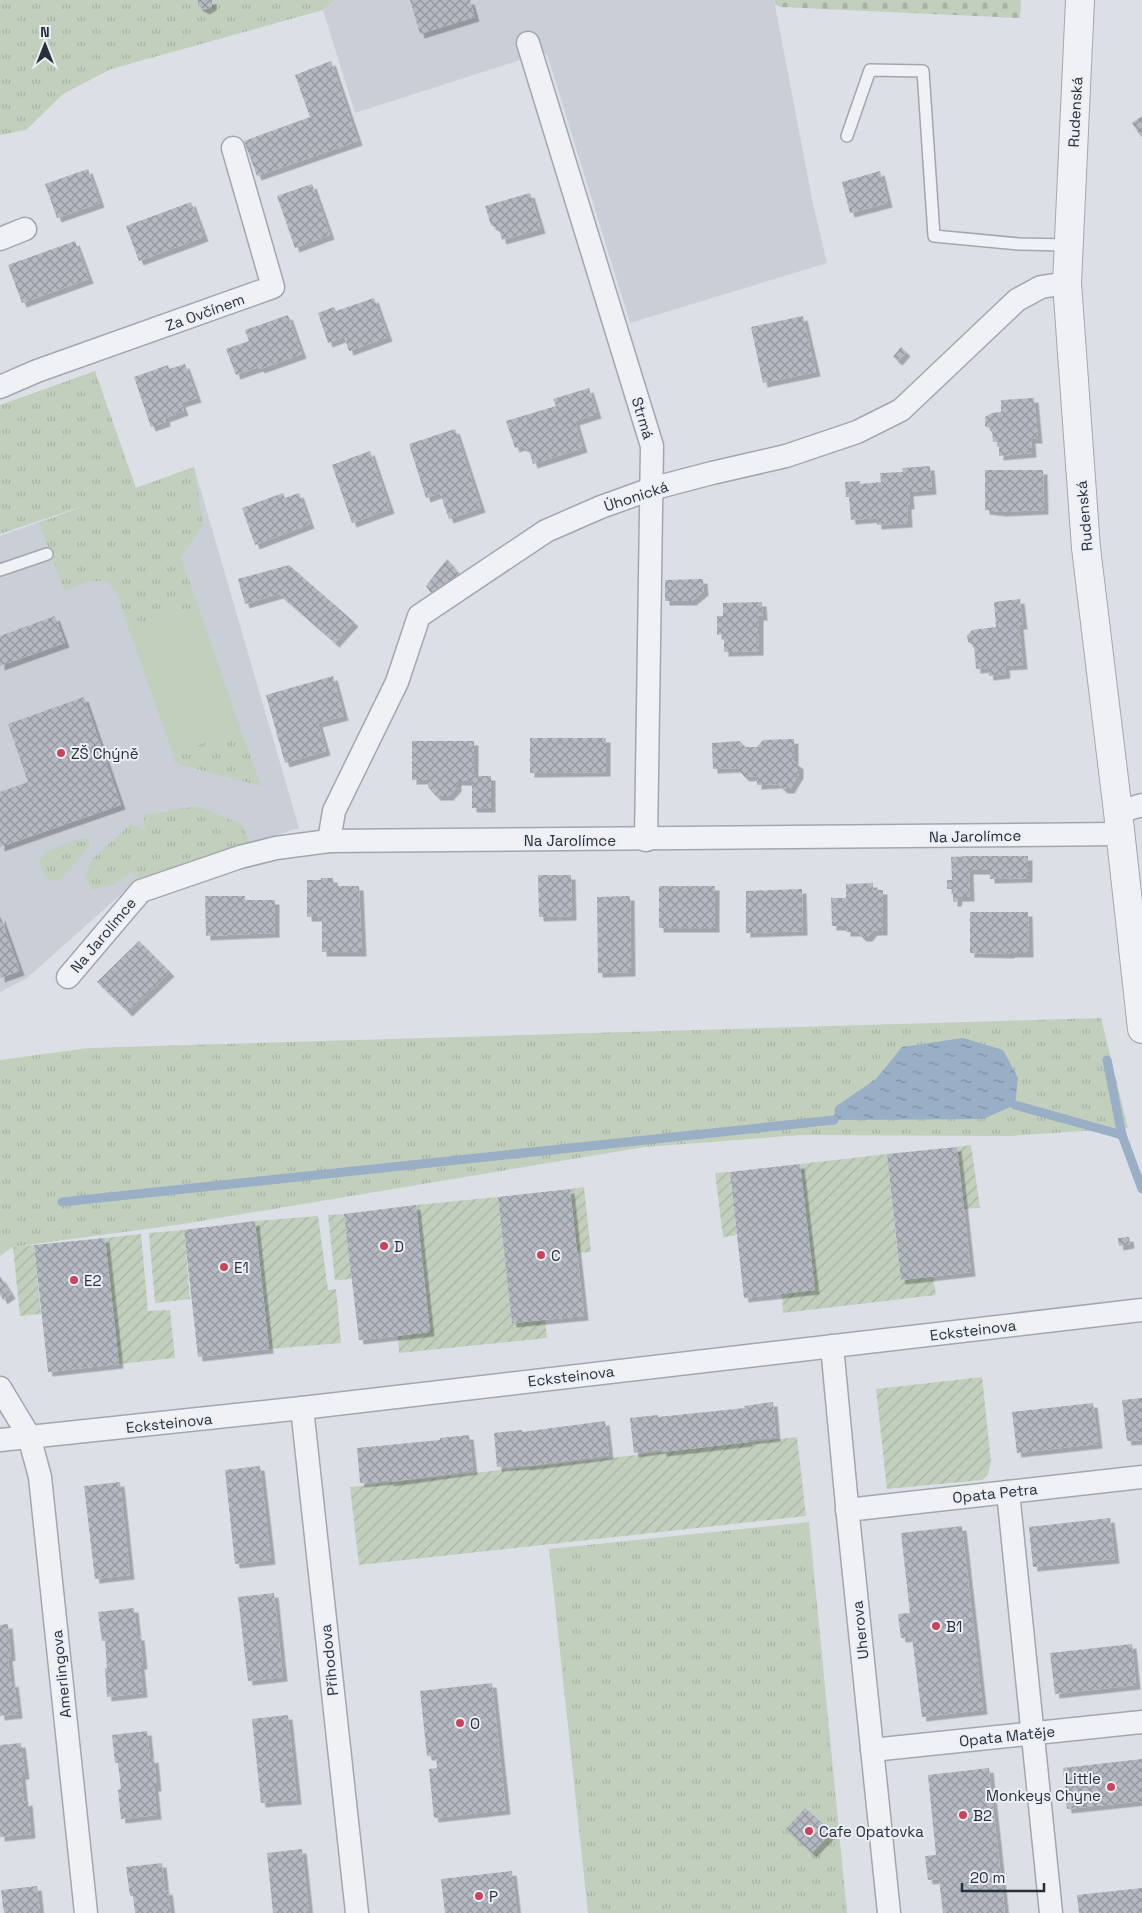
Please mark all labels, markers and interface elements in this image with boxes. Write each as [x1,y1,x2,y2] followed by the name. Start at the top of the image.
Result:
[20,20,70,70] north arrow
[40,23,50,41] text: N
[1064,76,1086,148] street label: Rudenská
[163,289,247,335] street label: Za Ovčínem
[628,395,659,442] street label: Strmá
[601,477,671,515] street label: Úhonická
[1071,480,1097,552] street label: Rudenská
[71,744,139,763] place label: ZŠ Chýně
[55,747,67,759] marker: ZŠ Chýně
[929,826,1021,846] street label: Na Jarolímce
[524,831,616,850] street label: Na Jarolímce
[66,893,140,976] street label: Na Jarolímce
[394,1237,404,1256] place label: D
[378,1240,390,1252] marker: D
[551,1246,561,1265] place label: C
[535,1249,547,1261] marker: C
[234,1258,249,1277] place label: E1
[218,1261,230,1273] marker: E1
[84,1271,102,1290] place label: E2
[68,1274,80,1286] marker: E2
[929,1315,1018,1345] street label: Ecksteinova
[527,1361,616,1391] street label: Ecksteinova
[125,1409,214,1437] street label: Ecksteinova
[952,1479,1039,1507] street label: Opata Petra
[847,1599,873,1660] street label: Uherova
[946,1617,962,1636] place label: B1
[930,1620,942,1632] marker: B1
[316,1623,342,1697] street label: Příhodova
[47,1629,75,1719] street label: Amerlingova
[470,1714,480,1733] place label: O
[454,1717,466,1729] marker: O
[958,1722,1056,1750] street label: Opata Matěje
[986,1769,1101,1805] place label: Little Monkeys Chyne
[1105,1781,1117,1793] marker: Little Monkeys Chyne
[973,1806,992,1825] place label: B2
[957,1809,969,1821] marker: B2
[819,1822,924,1841] place label: Cafe Opatovka
[803,1825,815,1837] marker: Cafe Opatovka
[962,1860,1044,1892] scale bar
[970,1868,1005,1887] text: 20 m
[489,1887,498,1906] place label: P
[473,1890,485,1902] marker: P

